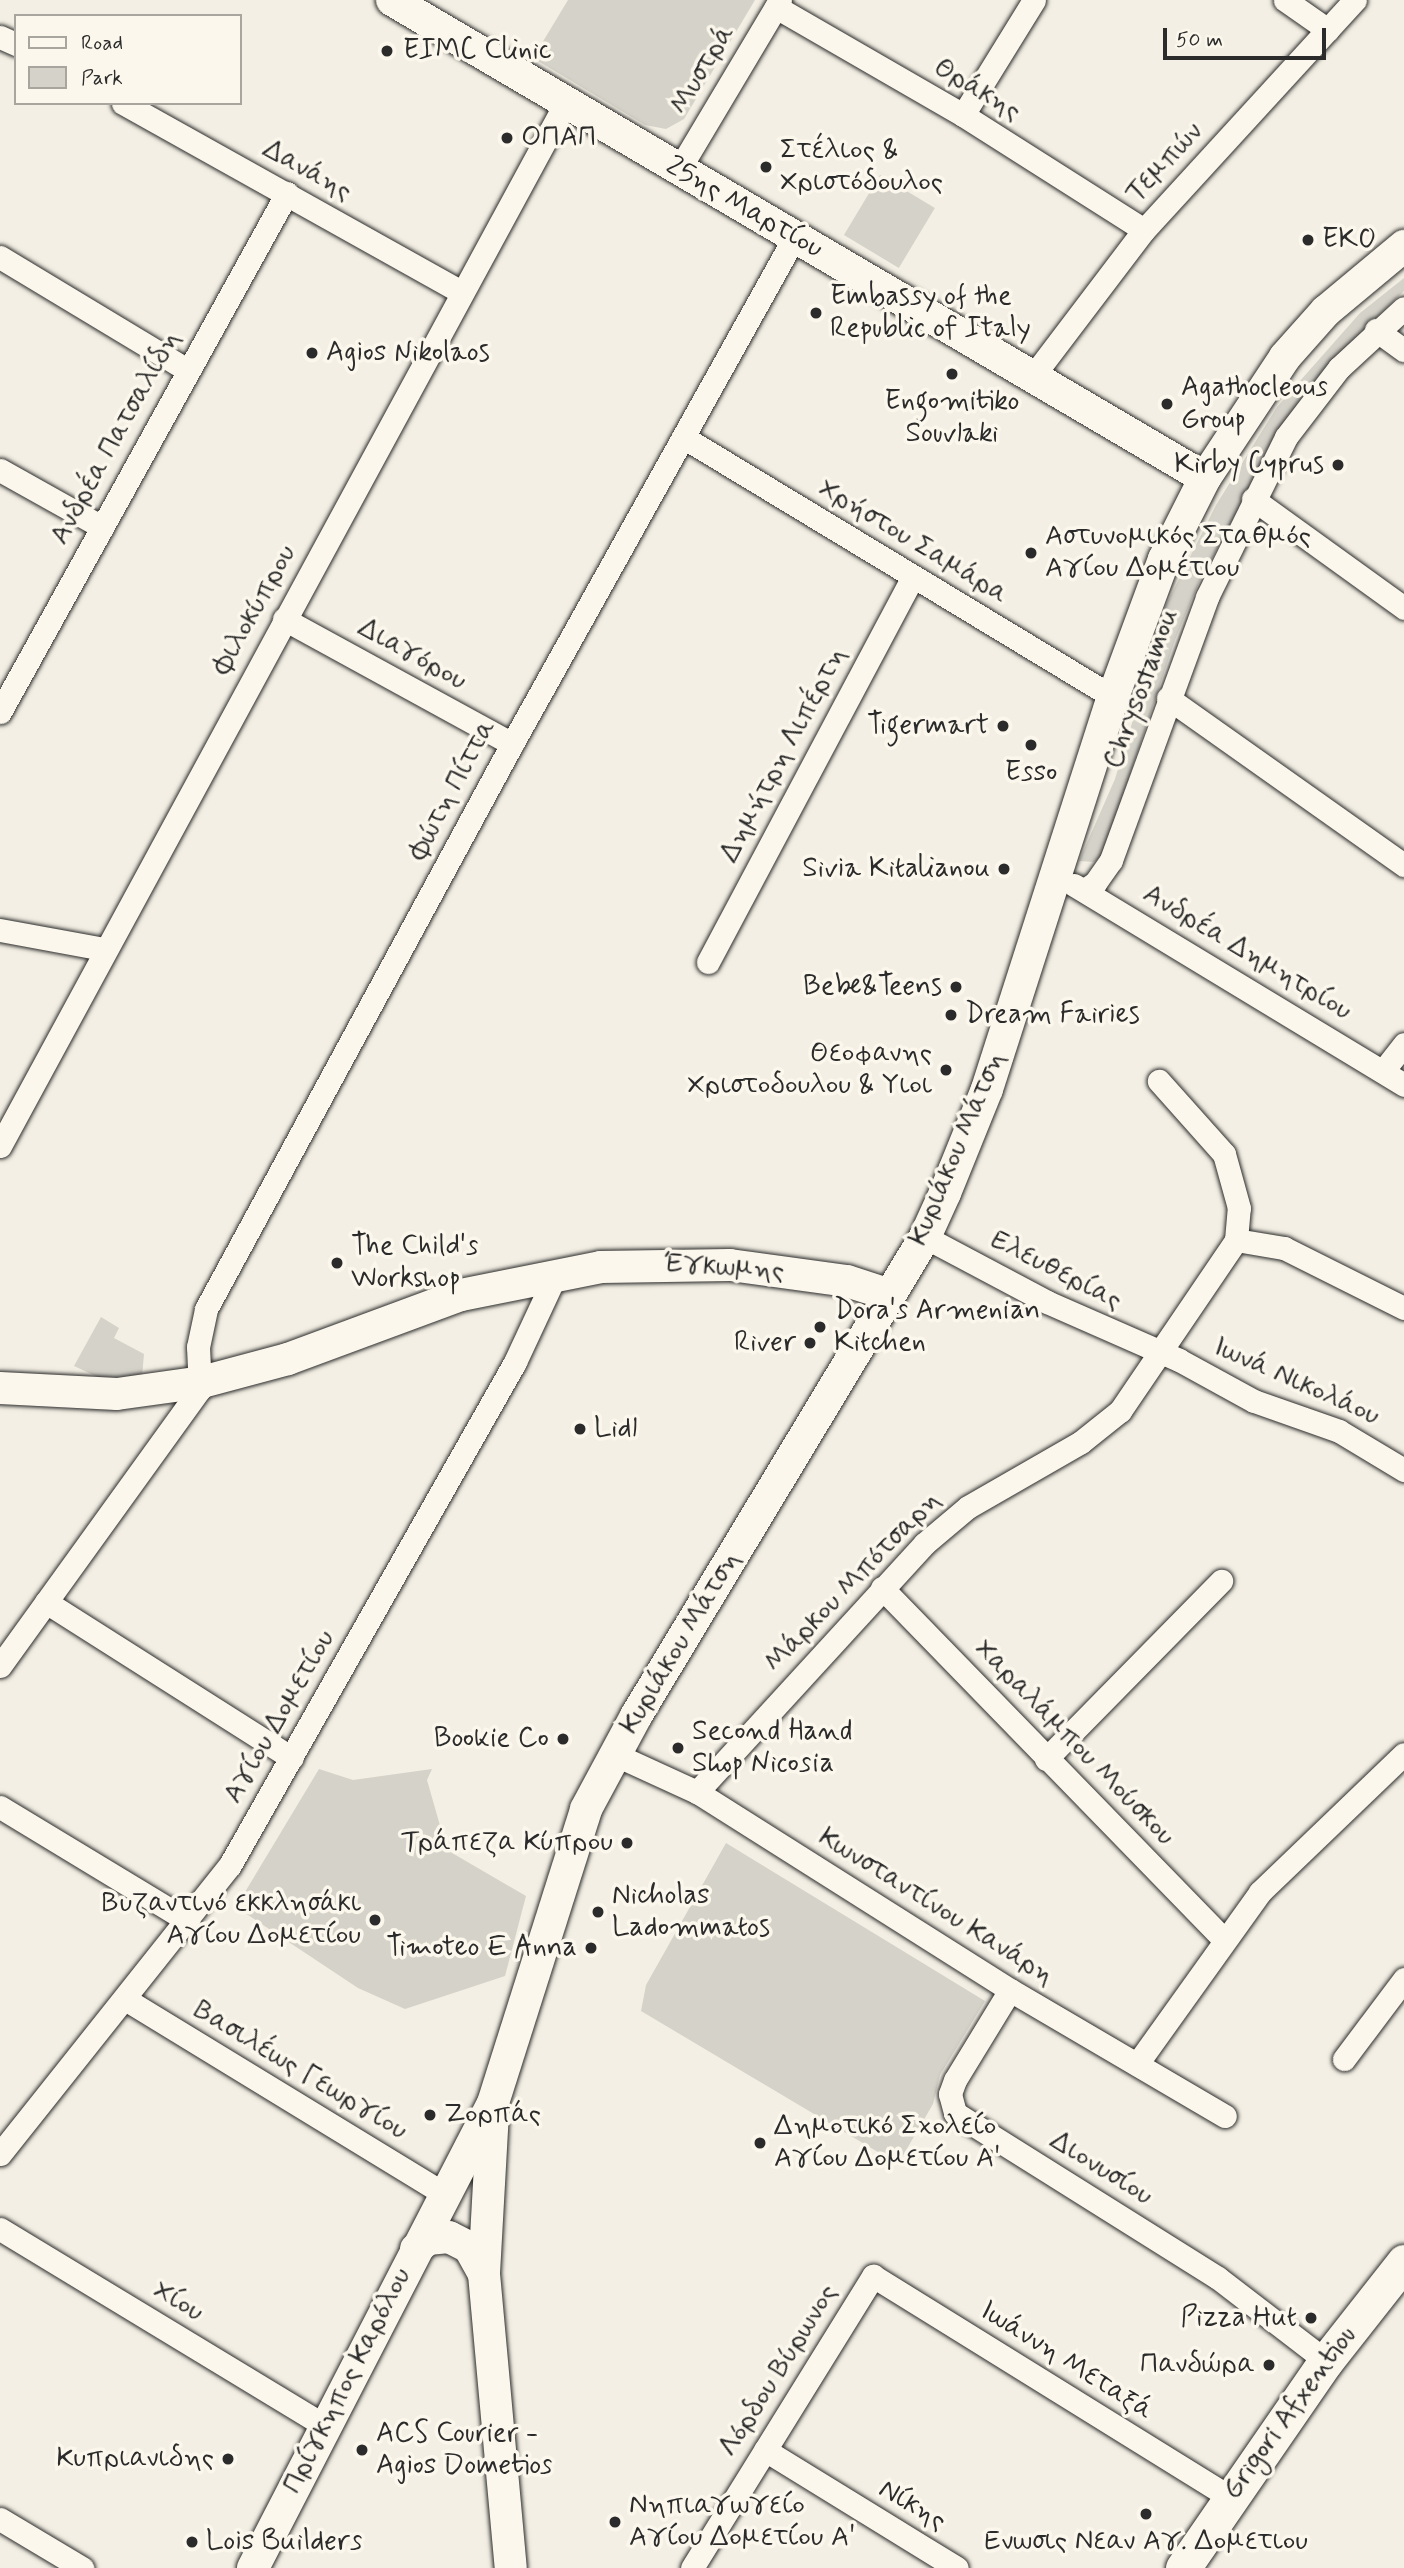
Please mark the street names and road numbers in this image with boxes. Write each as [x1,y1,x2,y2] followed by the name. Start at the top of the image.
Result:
[663,19,743,121] street label: Μυστρά
[927,51,1027,129] street label: Θράκης
[1119,116,1211,210] street label: Τεμπών
[257,133,357,209] street label: Δανάης
[660,150,828,266] street label: 25ης Μαρτίου
[43,325,189,551] street label: Ανδρέα Πατσαλίδη
[812,472,1014,612] street label: Χρήστου Σαμάρα
[206,539,304,681] street label: Φιλοκύπρου
[1098,605,1186,773] street label: Chrysostamou
[352,611,472,699] street label: Διαγόρου
[713,642,855,868] street label: Δημήτρη Λιπέρτη
[402,714,504,866] street label: Φώτη Πίττα
[1137,877,1357,1029] street label: Ανδρέα Δημητρίου
[902,1047,1014,1251] street label: Κυριάκου Μάτση
[985,1224,1127,1318] street label: Ελευθερίας
[663,1247,785,1289] street label: Έγκωμης
[1208,1330,1384,1434] street label: Ιωνά Νικολάου
[758,1484,948,1680] street label: Μάρκου Μπότσαρη
[613,1546,749,1740] street label: Κυριάκου Μάτση
[217,1624,343,1810] street label: Αγίου Δομετίου
[967,1633,1181,1853] street label: Χαραλάμπου Μούσκου
[812,1821,1060,1993] street label: Κωνσταντίνου Κανάρη
[187,1994,413,2148] street label: Βασιλέως Γεωργίου
[1043,2124,1159,2214] street label: Διονυσίου
[277,2263,419,2499] street label: Πρίγκηπος Καρόλου
[147,2274,209,2330] street label: Χίου
[712,2278,846,2464] street label: Λόρδου Βύρωνος
[973,2294,1159,2428] street label: Ιωάννη Μεταξά
[1216,2320,1364,2506] street label: Grigori Afxentiou
[872,2473,952,2539] street label: Νίκης

